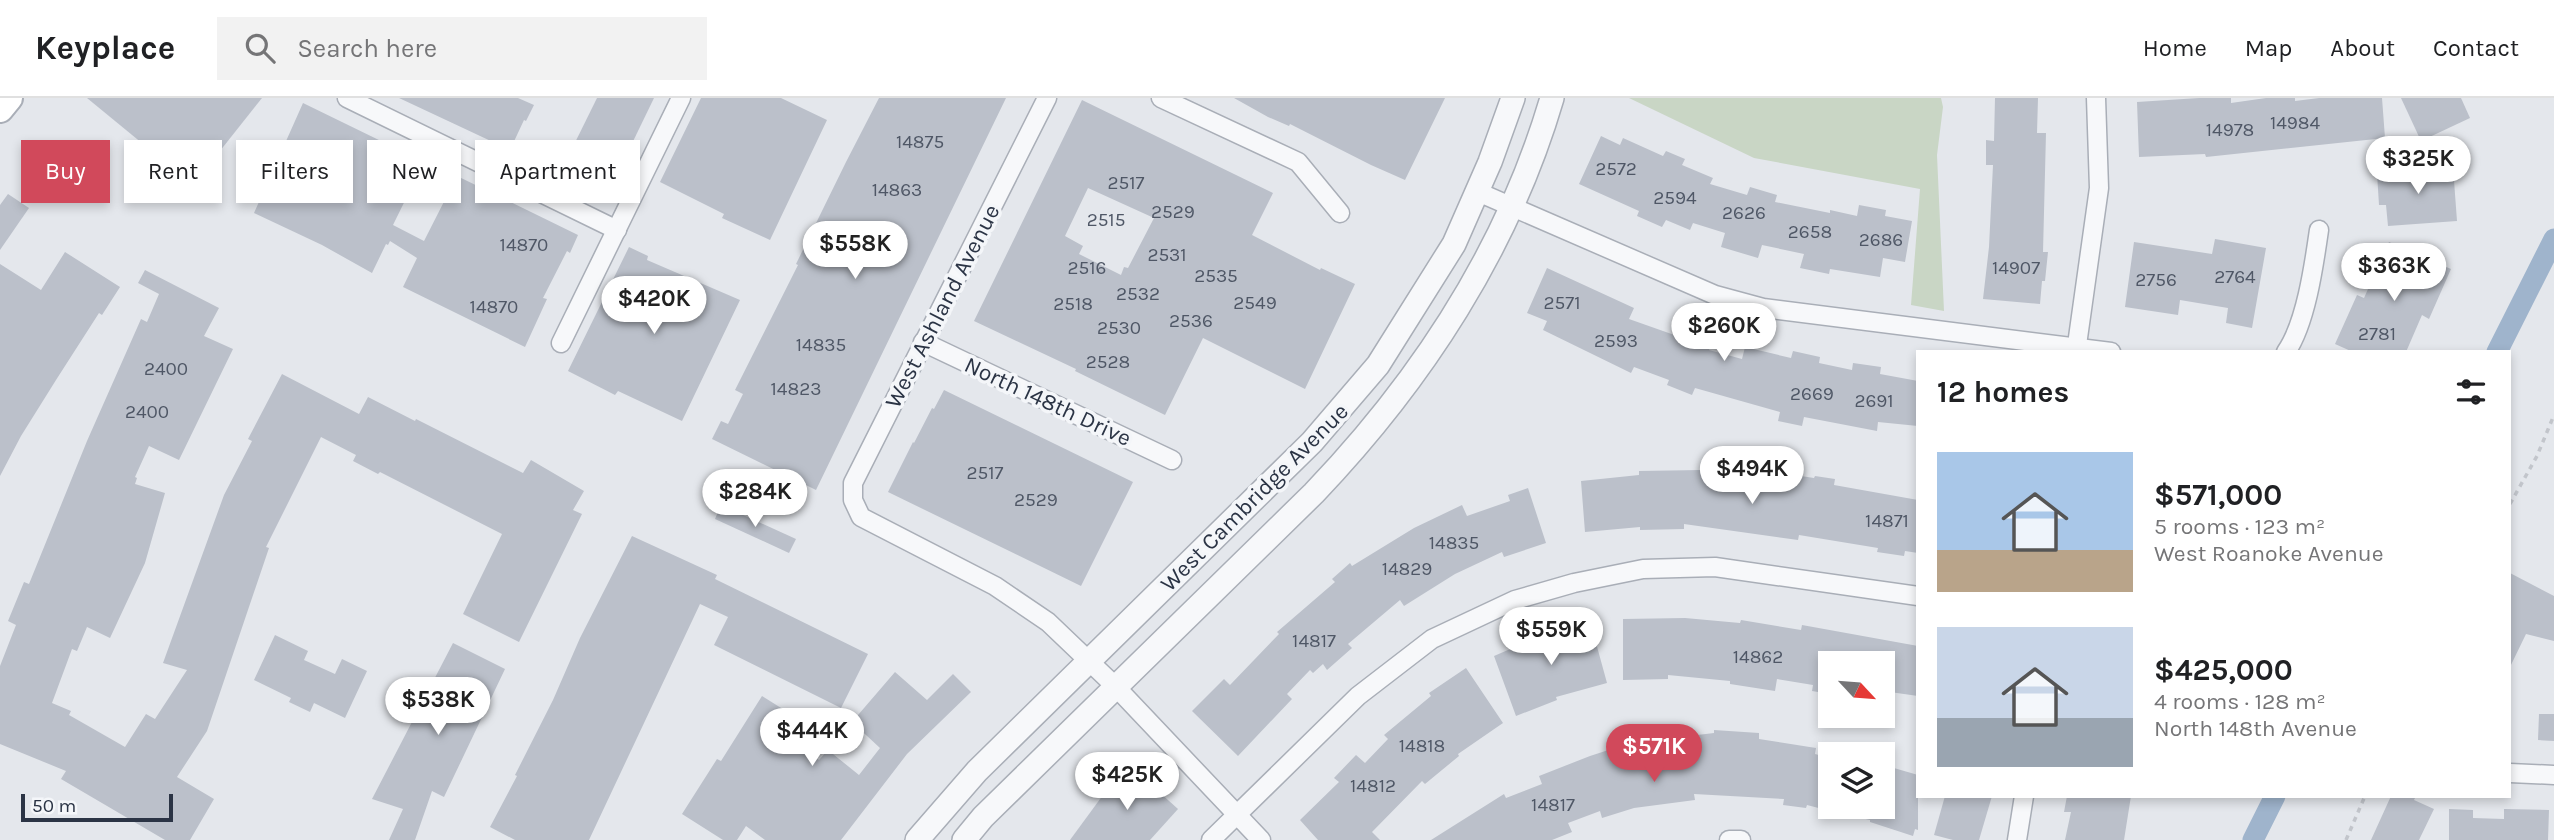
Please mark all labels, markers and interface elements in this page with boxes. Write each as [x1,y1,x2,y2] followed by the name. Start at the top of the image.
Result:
[217,17,707,80] search box
[35,29,175,67] text: Keyplace
[241,29,279,67] icon: search
[297,33,437,64] text: Search here
[2143,34,2207,62] text: Home
[2245,34,2292,62] text: Map
[2330,34,2395,62] text: About
[2433,34,2519,62] text: Contact
[2270,112,2320,134] house number: 14984
[2206,119,2254,141] house number: 14978
[896,131,944,153] house number: 14875
[2369,136,2467,196] pin: $325K
[21,140,110,203] chip: Buy
[124,140,222,203] chip: Rent
[236,140,353,203] chip: Filters
[367,140,461,203] chip: New
[475,140,640,203] chip: Apartment
[2382,145,2454,172] text: $325K
[1595,158,1637,180] house number: 2572
[1108,172,1145,194] house number: 2517
[872,179,922,201] house number: 14863
[1653,187,1697,209] house number: 2594
[879,200,1005,412] street label: West Ashland Avenue
[1151,201,1195,223] house number: 2529
[1722,202,1766,224] house number: 2626
[1087,209,1125,231] house number: 2515
[1788,221,1832,243] house number: 2658
[806,222,904,281] pin: $558K
[1859,229,1903,251] house number: 2686
[819,230,891,257] text: $558K
[500,234,548,256] house number: 14870
[1147,244,1187,266] house number: 2531
[2345,244,2443,303] pin: $363K
[2357,252,2431,279] text: $363K
[1068,257,1106,279] house number: 2516
[1992,257,2040,279] house number: 14907
[1194,265,1238,287] house number: 2535
[2214,266,2256,288] house number: 2764
[2135,269,2177,291] house number: 2756
[605,276,703,336] pin: $420K
[1116,283,1160,305] house number: 2532
[617,285,691,312] text: $420K
[1233,292,1277,314] house number: 2549
[1544,292,1580,314] house number: 2571
[1053,293,1093,315] house number: 2518
[470,296,518,318] house number: 14870
[1675,303,1773,363] pin: $260K
[1169,310,1213,332] house number: 2536
[1687,312,1761,339] text: $260K
[1097,317,1141,339] house number: 2530
[2358,323,2396,345] house number: 2781
[1594,330,1638,352] house number: 2593
[796,334,846,356] house number: 14835
[960,351,1135,452] street label: North 148th Drive
[1086,351,1130,373] house number: 2528
[144,358,188,380] house number: 2400
[2452,373,2490,411] icon: filters
[1937,374,2069,410] text: 12 homes
[771,378,821,400] house number: 14823
[1790,383,1834,405] house number: 2669
[1854,390,1894,412] house number: 2691
[1155,398,1354,597] street label: West Cambridge Avenue
[125,401,169,423] house number: 2400
[1703,446,1801,506] pin: $494K
[1716,455,1788,482] text: $494K
[967,462,1004,484] house number: 2517
[706,470,804,529] pin: $284K
[2154,477,2282,513] text: $571,000
[718,478,792,505] text: $284K
[1993,480,2077,564] icon: home
[1014,489,1058,511] house number: 2529
[1865,510,1909,532] house number: 14871
[2154,513,2325,540] text: 5 rooms · 123 m²
[1429,532,1479,554] house number: 14835
[2154,540,2384,567] text: West Roanoke Avenue
[1382,558,1432,580] house number: 14829
[1502,608,1600,667] pin: $559K
[1515,616,1587,643] text: $559K
[1292,630,1336,652] house number: 14817
[1733,646,1783,668] house number: 14862
[1818,651,1895,728] north arrow
[1818,651,1895,819] map controls
[2154,652,2293,688] text: $425,000
[1993,655,2077,739] icon: home
[389,678,487,737] pin: $538K
[401,686,475,713] text: $538K
[2154,688,2326,715] text: 4 rooms · 128 m²
[763,708,861,768] pin: $444K
[2154,715,2357,742] text: North 148th Avenue
[776,717,848,744] text: $444K
[1605,724,1703,784] pin: $571K
[1622,733,1686,760] text: $571K
[1399,735,1445,757] house number: 14818
[1818,742,1895,819] button: layers
[1078,752,1176,812] pin: $425K
[1091,761,1163,788] text: $425K
[1350,775,1396,797] house number: 14812
[21,791,173,823] scale bar
[1531,794,1575,816] house number: 14817
[32,795,76,817] text: 50 m

